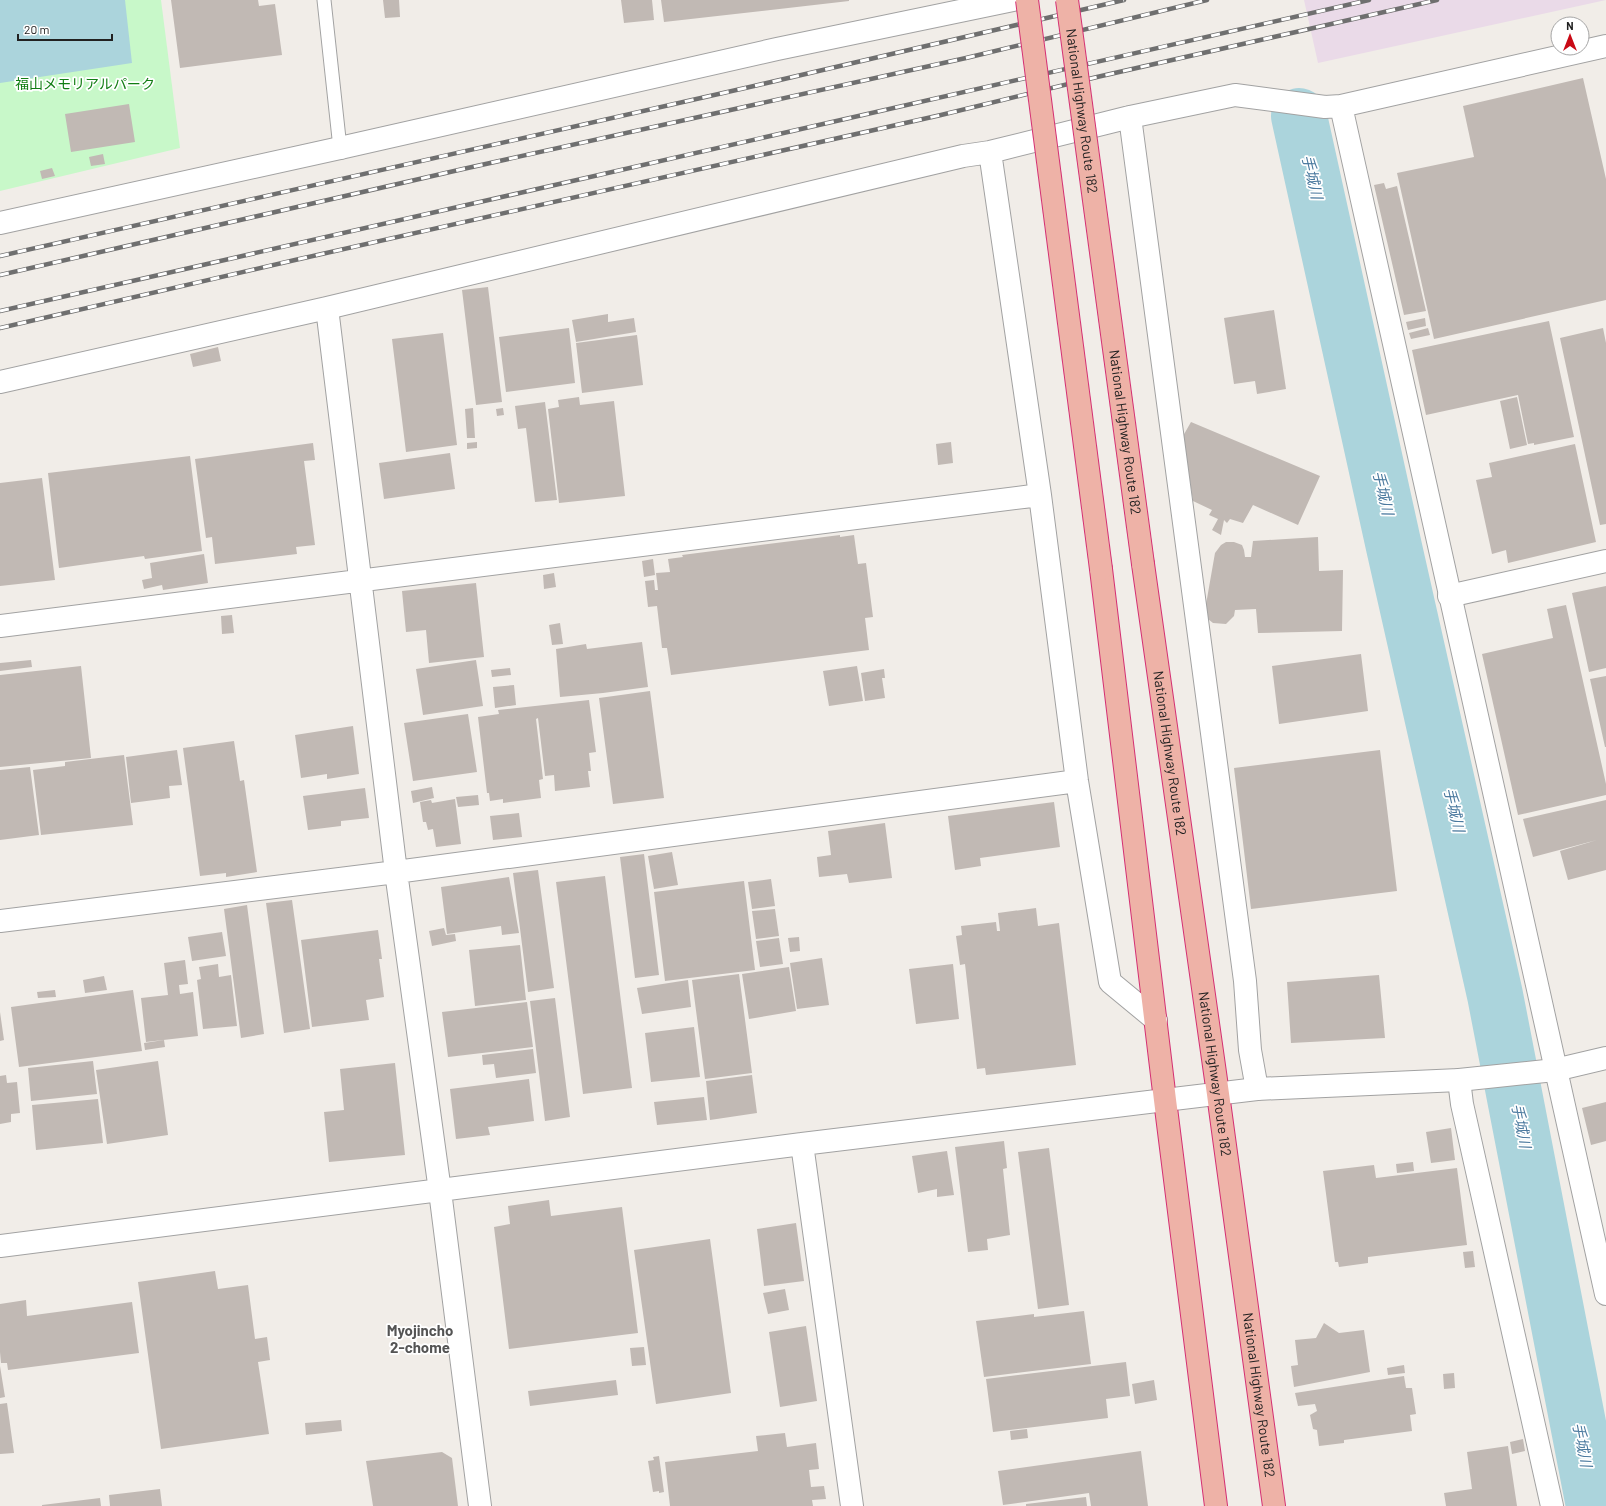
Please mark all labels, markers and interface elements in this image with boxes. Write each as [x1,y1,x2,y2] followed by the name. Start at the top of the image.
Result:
[18,16,112,42] scale bar
[1550,16,1590,56] north arrow
[1566,19,1574,32] text: N
[24,22,50,36] text: 20 m
[1063,27,1102,194] street label: National Highway Route 182
[15,75,155,92] park label: 福山メモリアルパーク
[1299,153,1327,203] water label: 手城川
[1106,349,1145,516] street label: National Highway Route 182
[1370,469,1398,519] water label: 手城川
[1150,670,1190,837] street label: National Highway Route 182
[1441,786,1469,836] water label: 手城川
[1196,990,1235,1157] street label: National Highway Route 182
[1509,1102,1535,1152] water label: 手城川
[1240,1311,1279,1478] street label: National Highway Route 182
[387,1321,453,1356] district label: Myojincho 2-chome
[1570,1421,1596,1471] water label: 手城川

